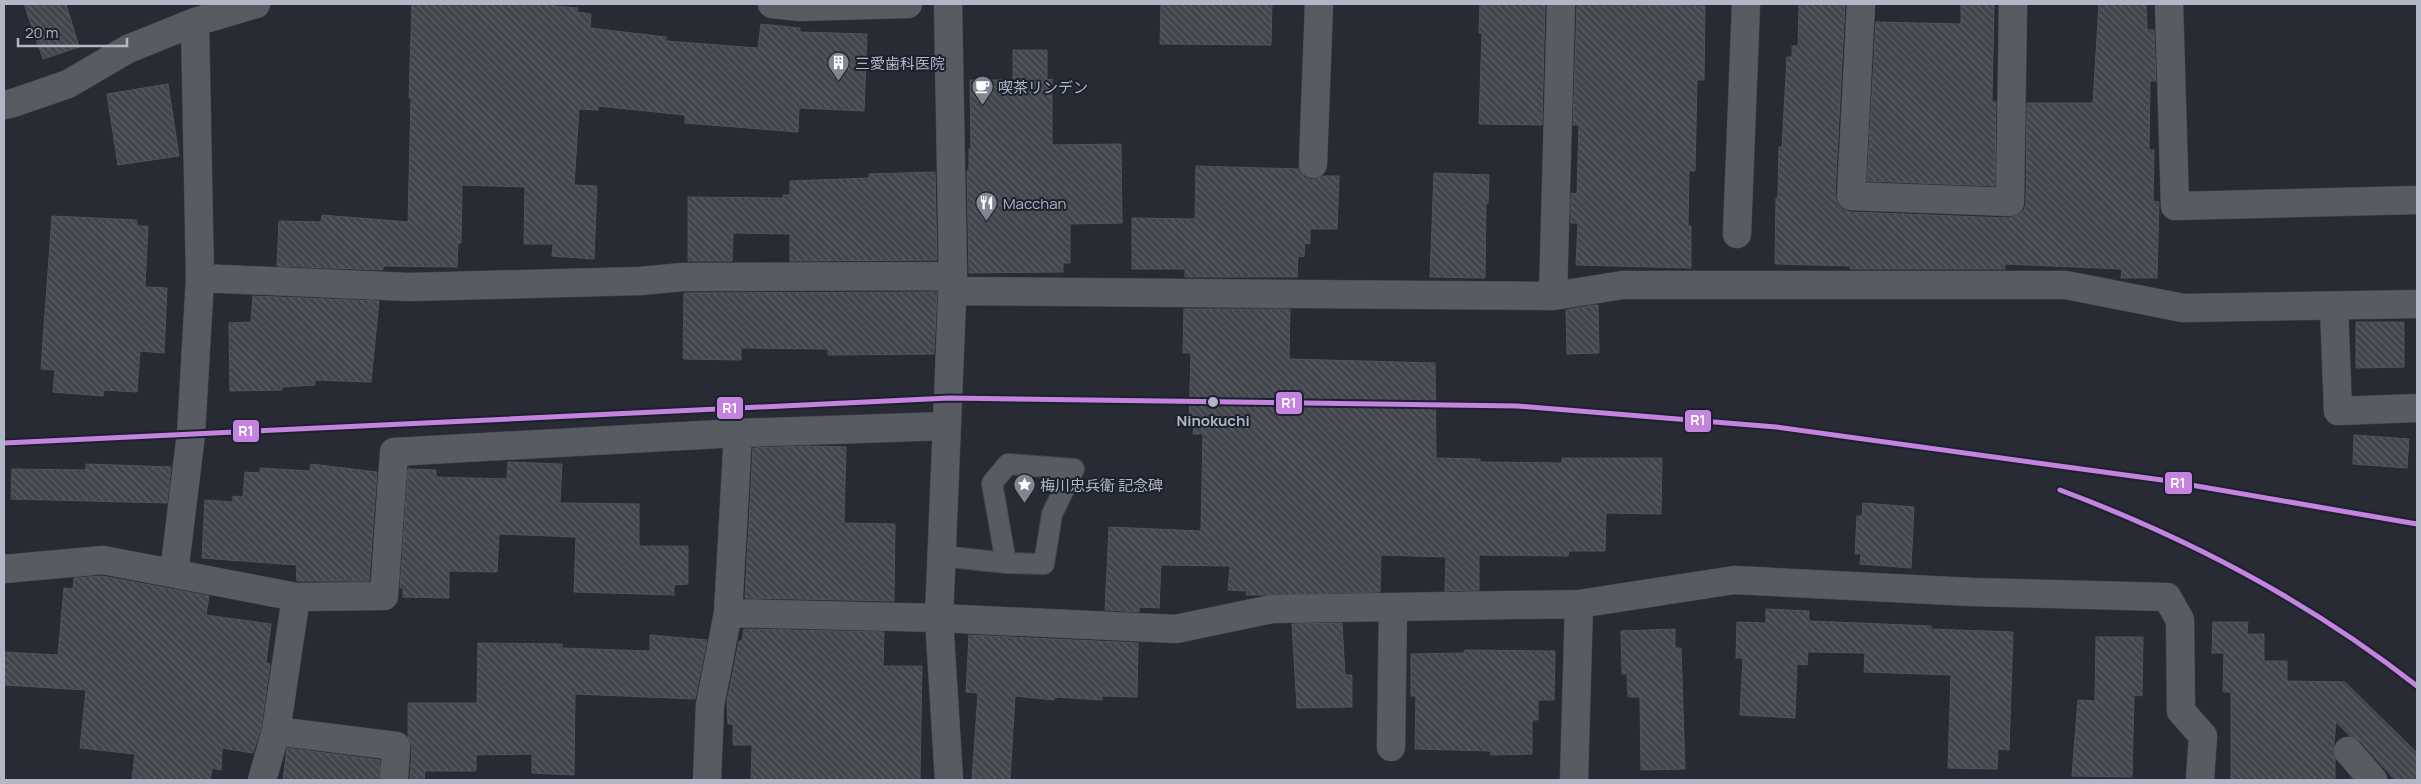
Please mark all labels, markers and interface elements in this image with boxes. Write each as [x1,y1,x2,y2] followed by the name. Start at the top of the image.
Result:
[18,15,126,47] scale bar
[25,22,58,43] text: 20 m
[827,51,851,82] building icon: 三愛歯科医院
[855,53,945,74] place label: 三愛歯科医院
[970,75,994,106] cafe icon: 喫茶リンデン
[998,77,1088,98] place label: 喫茶リンデン
[975,191,999,222] restaurant icon: Macchan
[1003,193,1067,214] place label: Macchan
[1275,391,1303,415] line badge: R1
[1281,393,1297,412] text: R1
[1206,395,1220,409] marker: Ninokuchi
[716,396,744,420] line badge: R1
[722,398,738,417] text: R1
[1684,409,1712,433] line badge: R1
[1176,410,1250,431] place label: Ninokuchi
[1690,410,1706,429] text: R1
[232,419,260,443] line badge: R1
[238,421,254,440] text: R1
[2164,471,2193,495] line badge: R1
[1012,473,1036,504] place icon: 梅川忠兵衛 記念碑
[2170,473,2186,492] text: R1
[1040,475,1163,496] place label: 梅川忠兵衛 記念碑

